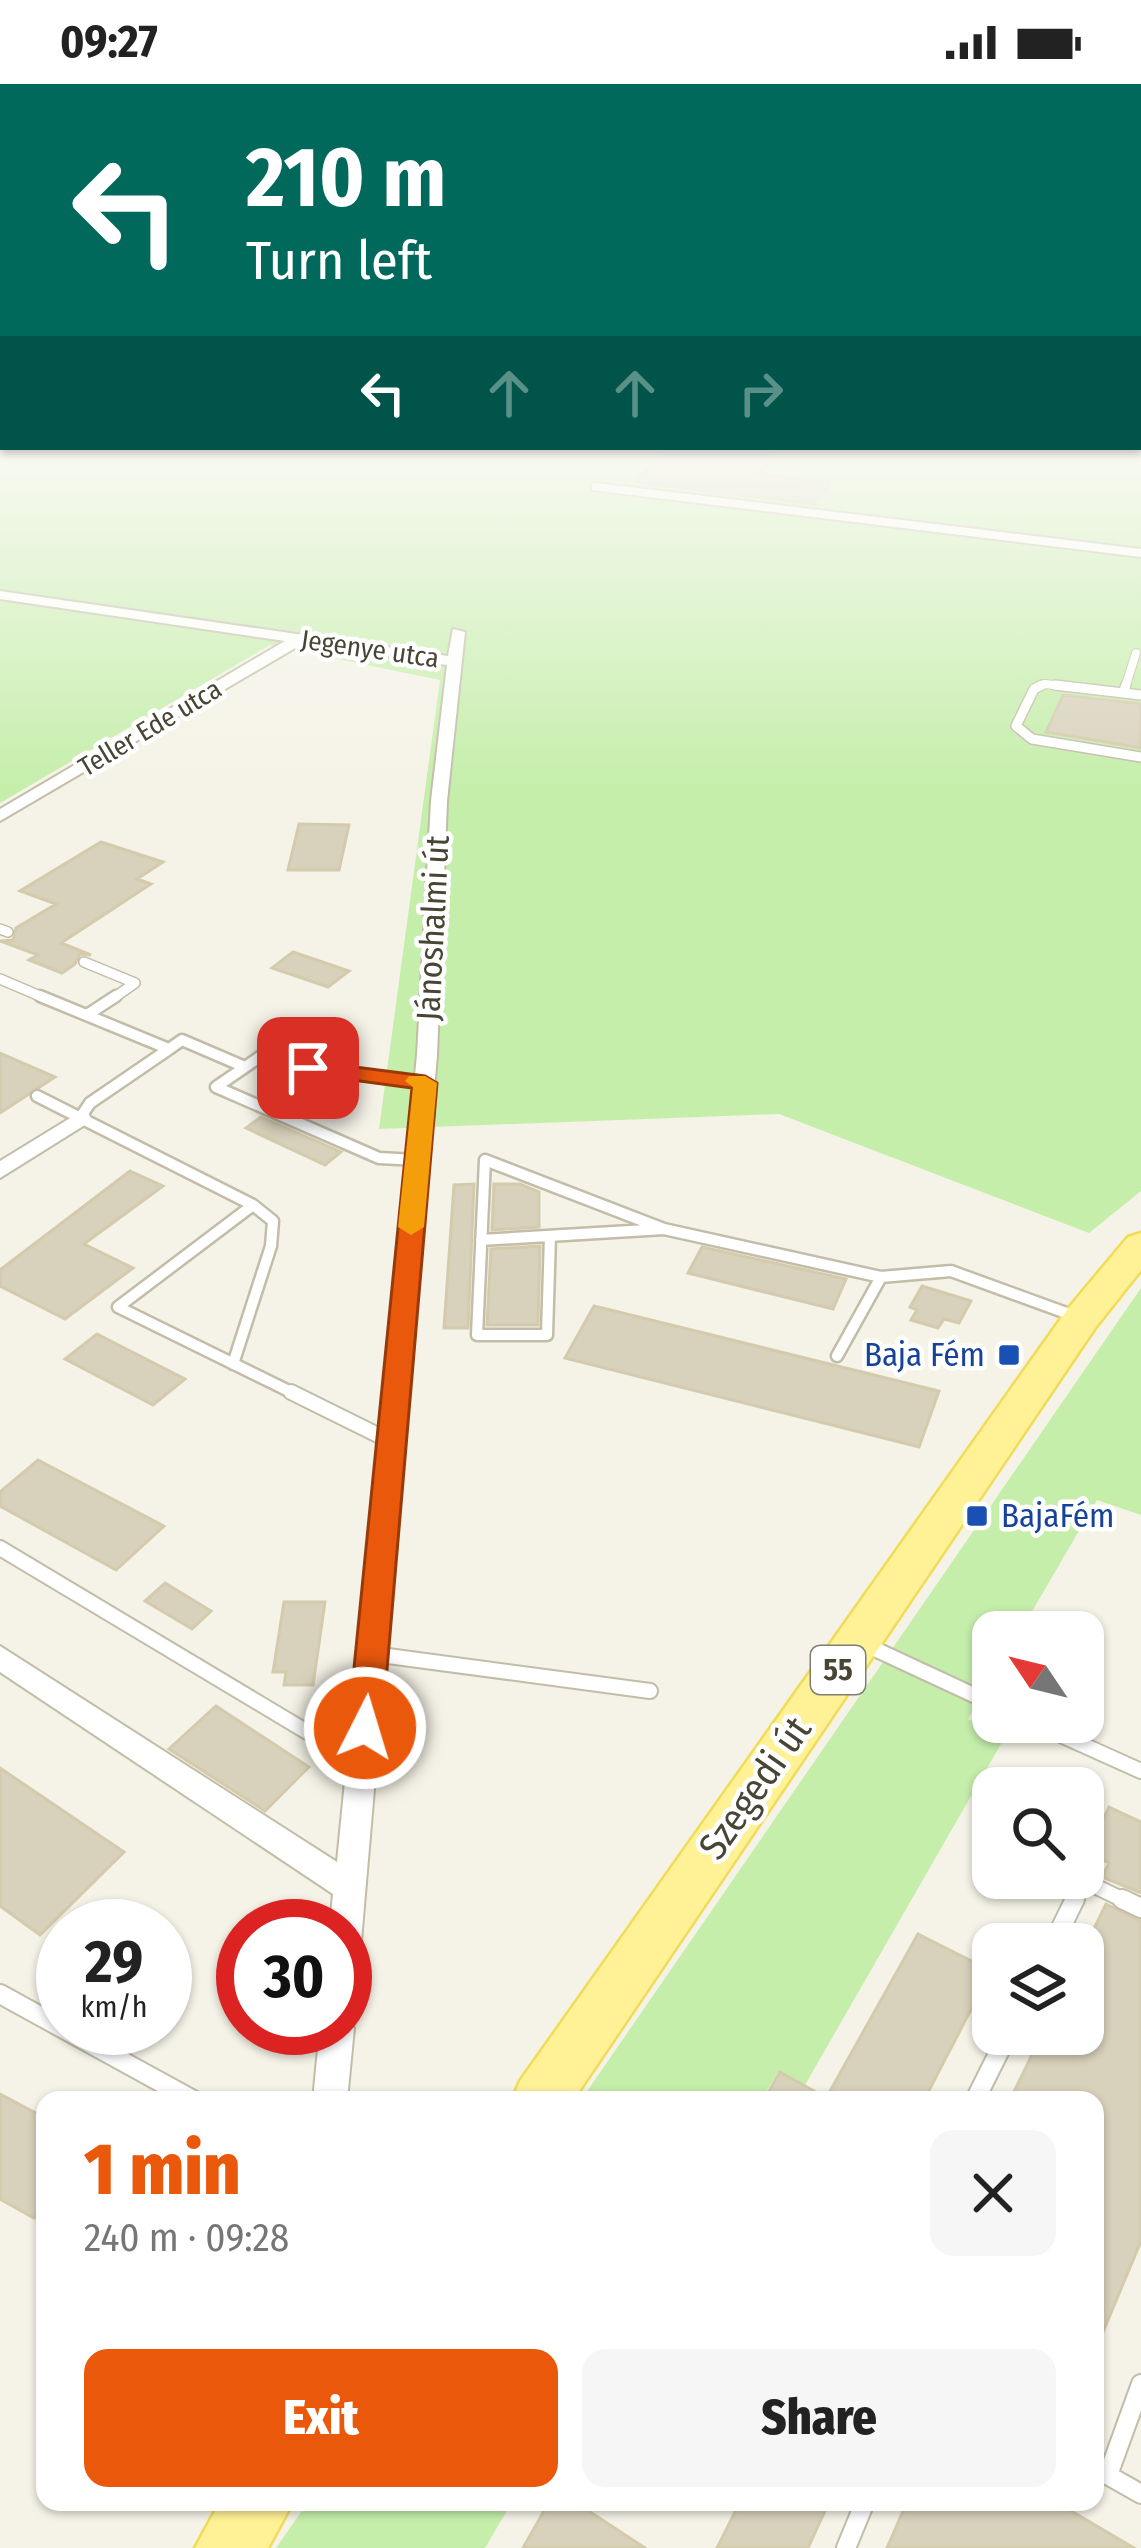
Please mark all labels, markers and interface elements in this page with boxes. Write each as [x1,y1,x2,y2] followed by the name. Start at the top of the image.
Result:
[60,15,158,69] text: 09:27
[246,127,446,228] text: 210 m
[48,132,204,288] icon: left
[246,229,432,293] text: Turn left
[350,360,416,426] icon: left
[476,360,542,426] icon: ahead
[602,360,668,426] icon: ahead
[728,360,794,426] icon: right
[299,623,441,675] street label: Jegenye utca
[73,673,227,783] street label: Teller Ede utca
[408,834,458,1022] street label: Jánoshalmi út
[257,1017,359,1119] pin
[275,1035,341,1101] icon: arrive
[864,1335,985,1375] place label: Baja Fém
[996,1342,1022,1368] marker: Baja Fém
[1001,1496,1114,1536] place label: BajaFém
[964,1503,990,1529] marker: BajaFém
[972,1611,1104,1743] north arrow
[972,1611,1104,2055] map controls
[811,1646,865,1694] road number: 55
[302,1665,428,1791] position arrow
[689,1708,821,1868] street label: Szegedi út
[972,1767,1104,1899] button: search
[216,1899,372,2055] speed limit sign: 30
[972,1923,1104,2055] button: layers
[85,1926,143,1998] text: 29
[81,1989,147,2025] text: km/h
[84,2127,241,2213] text: 1 min
[930,2130,1056,2256] button: close
[84,2215,289,2261] text: 240 m · 09:28
[84,2349,558,2487] button: Exit
[582,2349,1056,2487] button: Share

